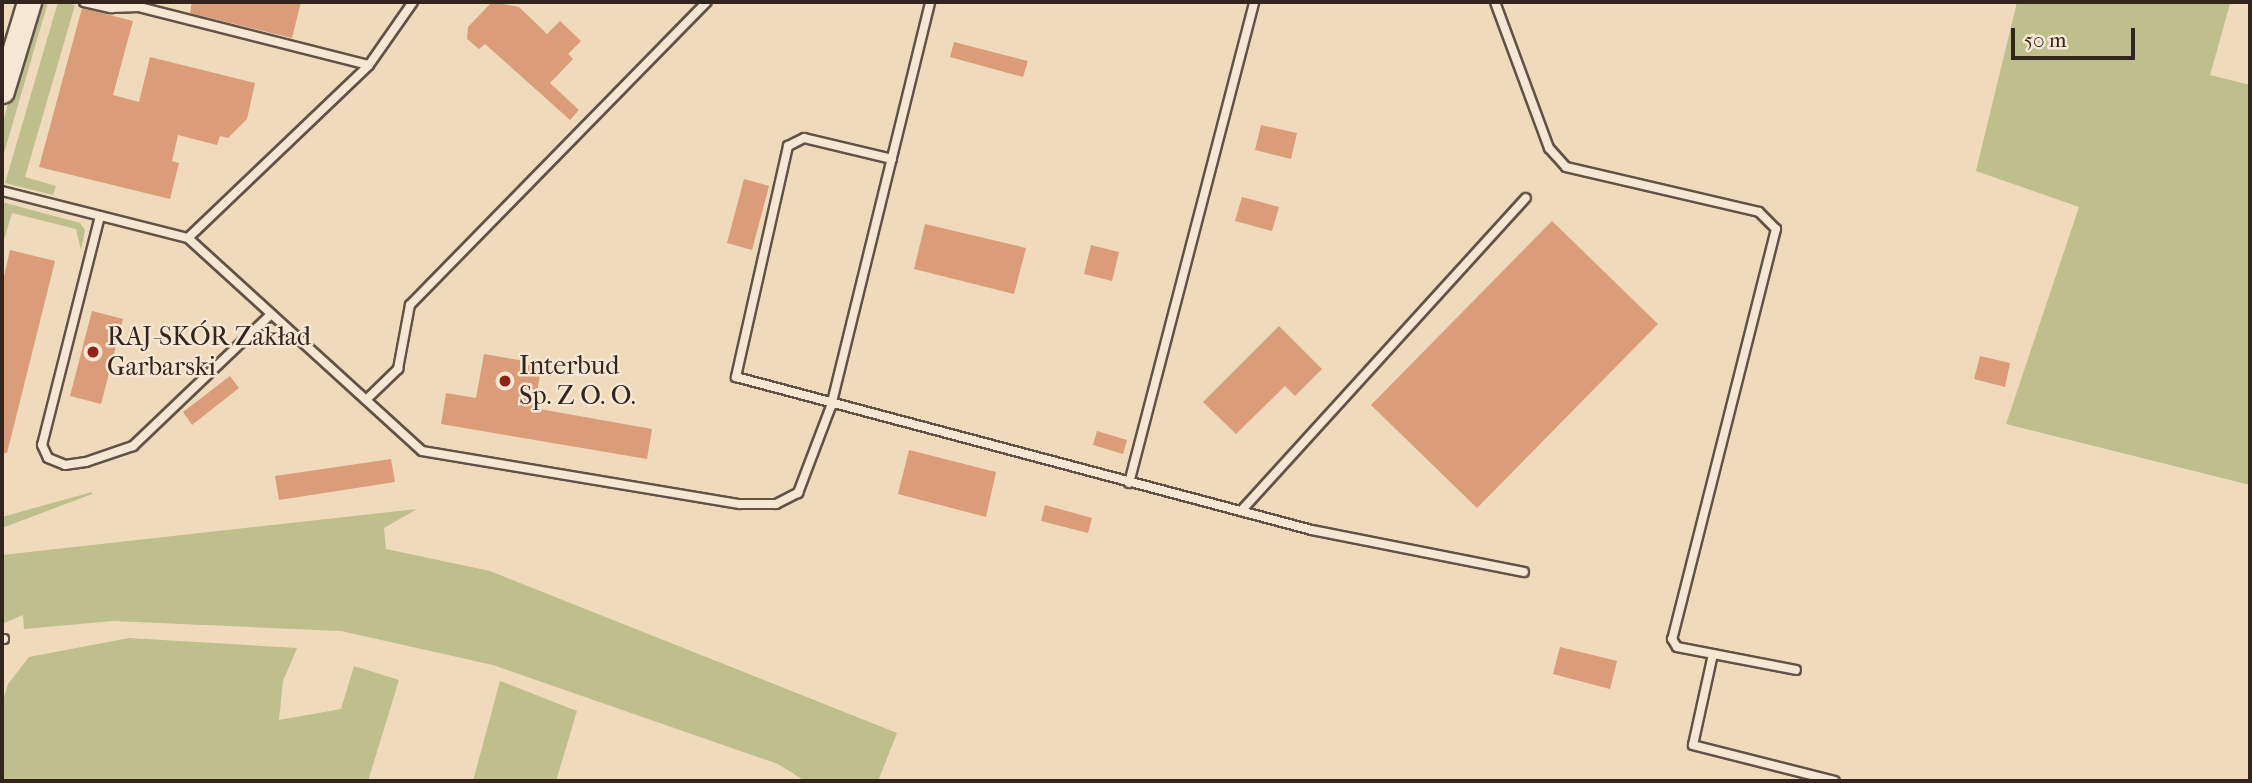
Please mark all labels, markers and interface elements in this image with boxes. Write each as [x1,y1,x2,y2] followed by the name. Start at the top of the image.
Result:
[2014,14,2138,58] scale bar
[2024,28,2067,52] text: 50 m
[107,321,311,382] place label: RAJ-SKÓR Zakład Garbarski
[85,344,101,360] marker: RAJ-SKÓR Zakład Garbarski
[519,350,636,412] place label: Interbud Sp. Z O. O.
[497,373,513,389] marker: Interbud Sp. Z O. O.

